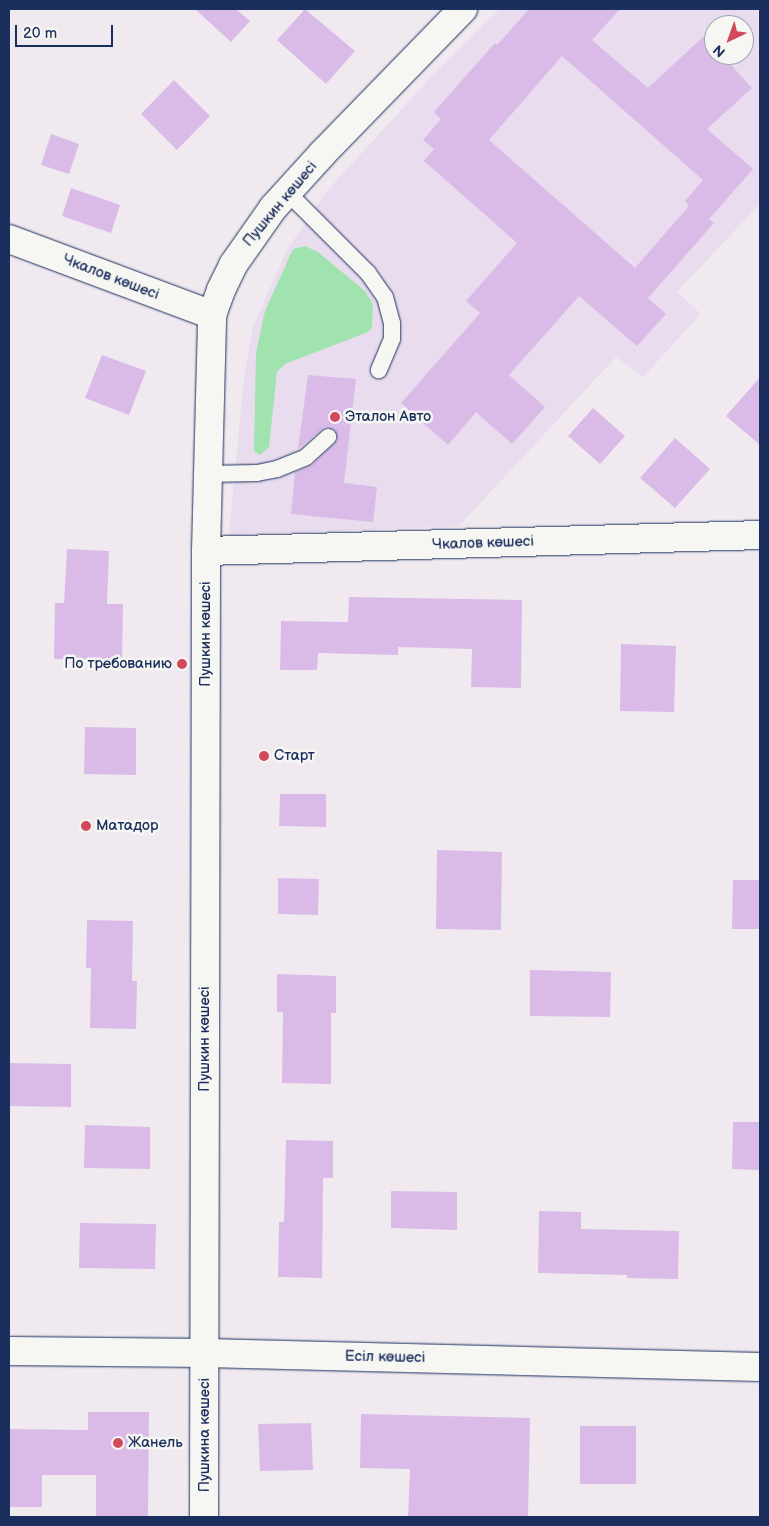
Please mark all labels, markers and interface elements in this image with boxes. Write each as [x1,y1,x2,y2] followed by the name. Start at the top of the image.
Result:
[18,15,115,47] scale bar
[704,15,754,65] north arrow
[23,24,57,43] text: 20 m
[710,41,729,61] text: N
[239,158,321,250] street label: Пушкин көшесі
[60,250,162,304] street label: Чкалов көшесі
[345,408,431,426] place label: Эталон Авто
[329,411,341,423] marker: Эталон Авто
[432,532,534,554] street label: Чкалов көшесі
[197,581,215,687] street label: Пушкин көшесі
[64,655,172,673] place label: По требованию
[176,658,188,670] marker: По требованию
[274,747,315,765] place label: Старт
[258,750,270,762] marker: Старт
[96,817,158,835] place label: Матадор
[80,820,92,832] marker: Матадор
[196,986,214,1092] street label: Пушкин көшесі
[345,1347,425,1367] street label: Есіл көшесі
[196,1378,214,1492] street label: Пушкина көшесі
[128,1434,183,1452] place label: Жанель
[112,1437,124,1449] marker: Жанель

